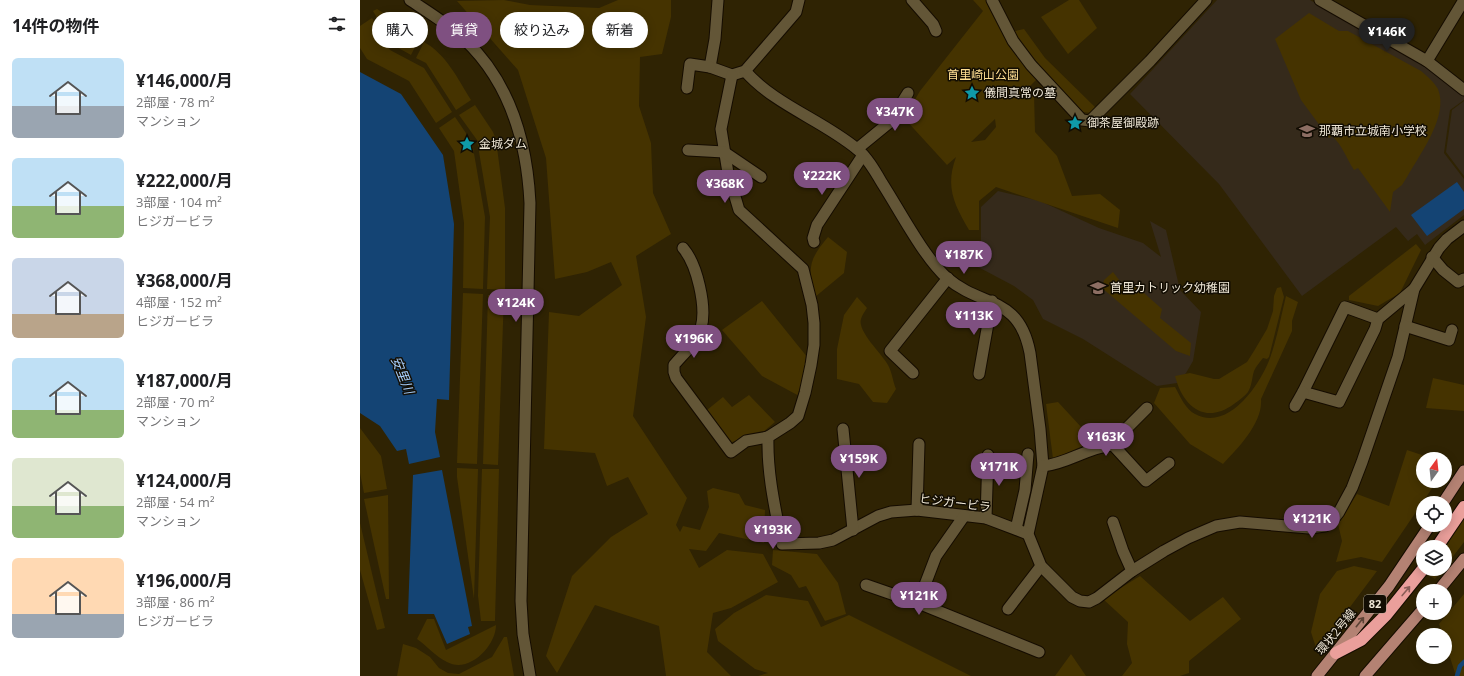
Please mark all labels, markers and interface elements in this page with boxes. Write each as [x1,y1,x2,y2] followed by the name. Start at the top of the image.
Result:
[372,12,428,48] chip: 購入
[436,12,492,48] chip: 賃貸
[500,12,584,48] chip: 絞り込み
[592,12,648,48] chip: 新着
[326,13,348,35] icon: filters
[12,14,99,37] text: 14件の物件
[1359,18,1415,52] pin: ¥146K
[1368,22,1406,40] text: ¥146K
[947,66,1019,83] park label: 首里崎山公園
[136,69,233,92] text: ¥146,000/月
[44,74,92,122] icon: home
[963,84,981,102] place icon: 儀間真常の墓
[984,84,1056,101] place label: 儀間真常の墓
[136,93,214,111] text: 2部屋 · 78 m²
[867,98,923,132] pin: ¥347K
[876,102,914,120] text: ¥347K
[136,112,201,130] text: マンション
[1066,114,1084,132] place icon: 御茶屋御殿跡
[1087,114,1159,131] place label: 御茶屋御殿跡
[1298,122,1316,140] school or university icon: 那覇市立城南小学校
[1319,122,1427,139] place label: 那覇市立城南小学校
[458,135,476,153] place icon: 金城ダム
[479,135,527,152] place label: 金城ダム
[794,162,850,196] pin: ¥222K
[803,166,841,184] text: ¥222K
[136,169,233,192] text: ¥222,000/月
[697,170,753,204] pin: ¥368K
[44,174,92,222] icon: home
[706,174,744,192] text: ¥368K
[136,193,222,211] text: 3部屋 · 104 m²
[136,212,214,230] text: ヒジガービラ
[936,241,992,275] pin: ¥187K
[945,245,983,263] text: ¥187K
[136,269,233,292] text: ¥368,000/月
[44,274,92,322] icon: home
[1089,279,1107,297] school or university icon: 首里カトリック幼稚園
[1110,279,1230,296] place label: 首里カトリック幼稚園
[488,289,544,323] pin: ¥124K
[136,293,222,311] text: 4部屋 · 152 m²
[497,293,535,311] text: ¥124K
[946,302,1002,336] pin: ¥113K
[955,306,993,324] text: ¥113K
[136,312,214,330] text: ヒジガービラ
[666,325,722,359] pin: ¥196K
[675,329,713,347] text: ¥196K
[387,354,419,398] water label: 安里川
[136,369,233,392] text: ¥187,000/月
[44,374,92,422] icon: home
[136,393,214,411] text: 2部屋 · 70 m²
[136,412,201,430] text: マンション
[1078,423,1134,457] pin: ¥163K
[1087,427,1125,445] text: ¥163K
[831,445,887,479] pin: ¥159K
[840,449,878,467] text: ¥159K
[1416,452,1452,488] north arrow
[1416,452,1452,664] map controls
[971,453,1027,487] pin: ¥171K
[980,457,1018,475] text: ¥171K
[136,469,233,492] text: ¥124,000/月
[44,474,92,522] icon: home
[918,490,992,515] street label: ヒジガービラ
[136,493,214,511] text: 2部屋 · 54 m²
[1416,496,1452,532] button: locate
[1284,505,1340,539] pin: ¥121K
[1293,509,1331,527] text: ¥121K
[136,512,201,530] text: マンション
[745,516,801,550] pin: ¥193K
[754,520,792,538] text: ¥193K
[1416,540,1452,576] button: layers
[136,569,233,592] text: ¥196,000/月
[44,574,92,622] icon: home
[891,582,947,616] pin: ¥121K
[1416,584,1452,620] button: +
[1401,585,1410,596] one-way arrow
[900,586,938,604] text: ¥121K
[136,593,214,611] text: 3部屋 · 86 m²
[1364,595,1386,613] road number: 82
[1312,605,1359,658] street label: 環状2号線
[136,612,214,630] text: ヒジガービラ
[1356,617,1365,628] one-way arrow
[1416,628,1452,664] button: −

